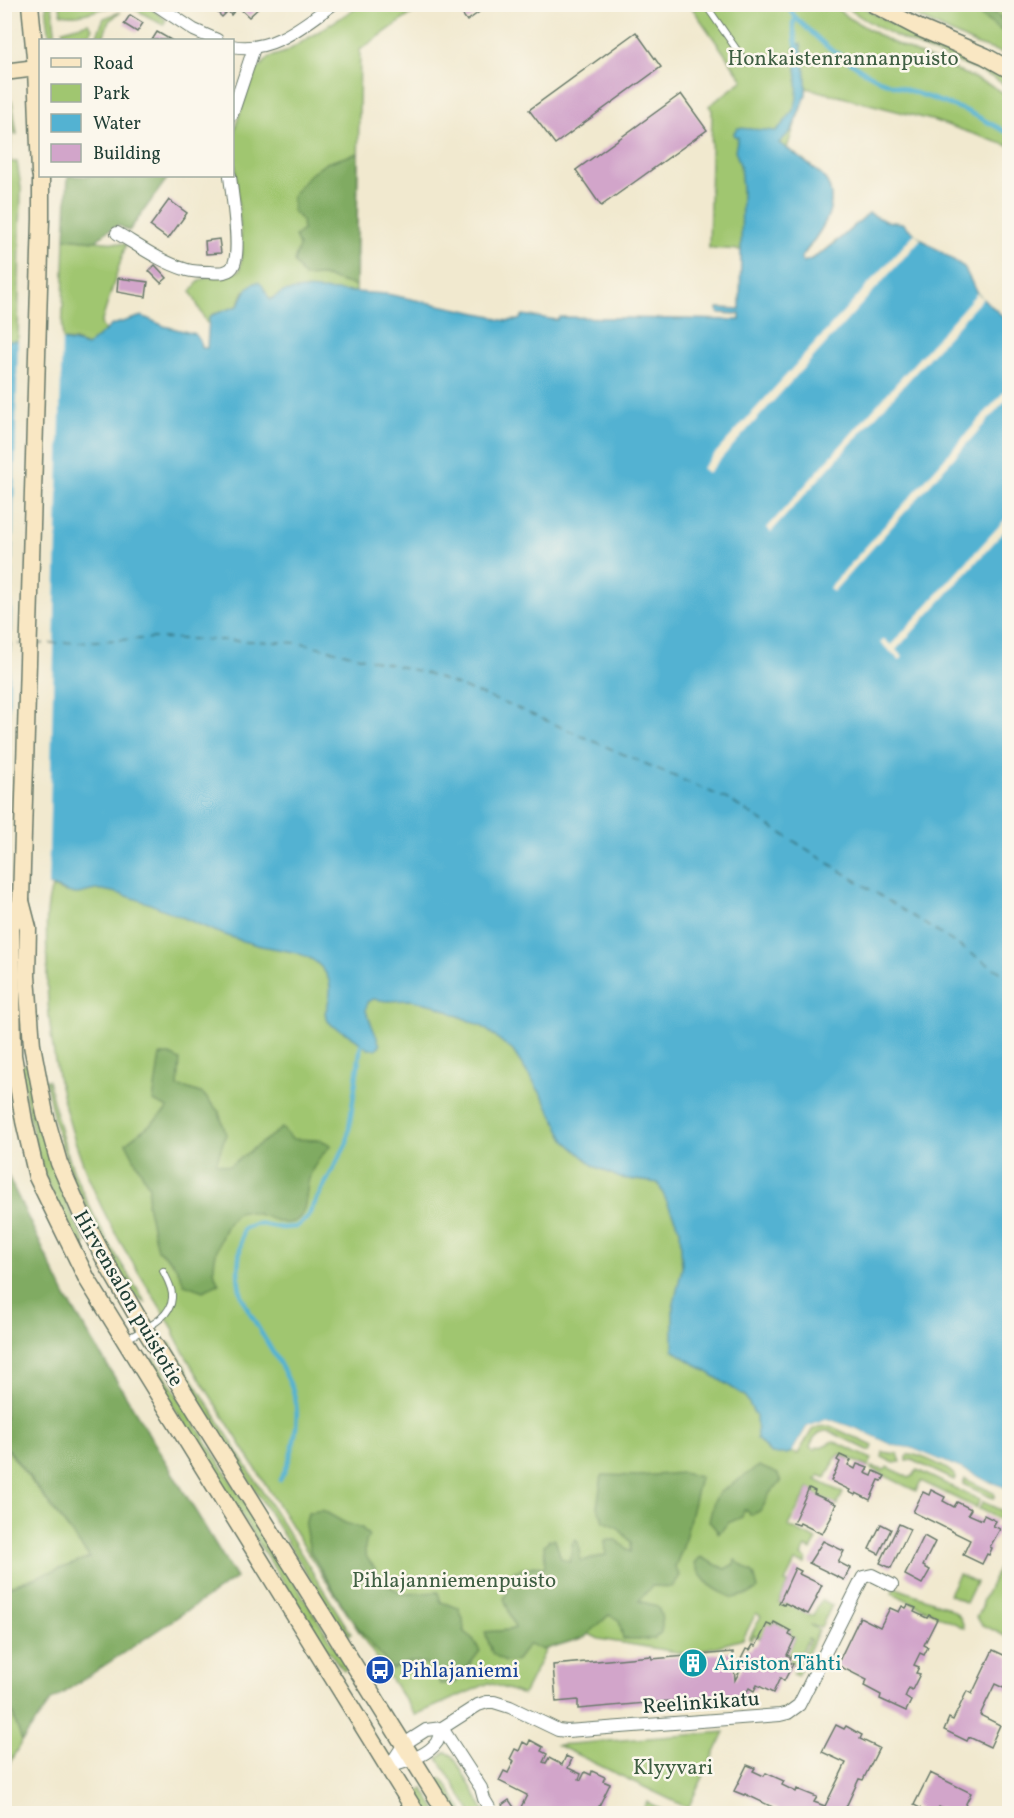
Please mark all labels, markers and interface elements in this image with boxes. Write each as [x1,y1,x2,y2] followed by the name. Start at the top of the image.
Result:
[39,39,234,177] legend
[727,45,959,74] park label: Honkaistenrannanpuisto
[93,52,134,77] text: Road
[93,82,130,107] text: Park
[93,112,141,137] text: Water
[93,142,161,167] text: Building
[65,1205,190,1392] street label: Hirvensalon puistotie
[352,1567,556,1596] park label: Pihlajanniemenpuisto
[677,1647,709,1679] building icon: Airiston Tähti
[714,1650,842,1679] place label: Airiston Tähti
[364,1654,396,1686] bus stop icon: Pihlajaniemi
[401,1657,519,1686] place label: Pihlajaniemi
[641,1685,761,1722] street label: Reelinkikatu
[633,1754,713,1783] park label: Klyyvari

